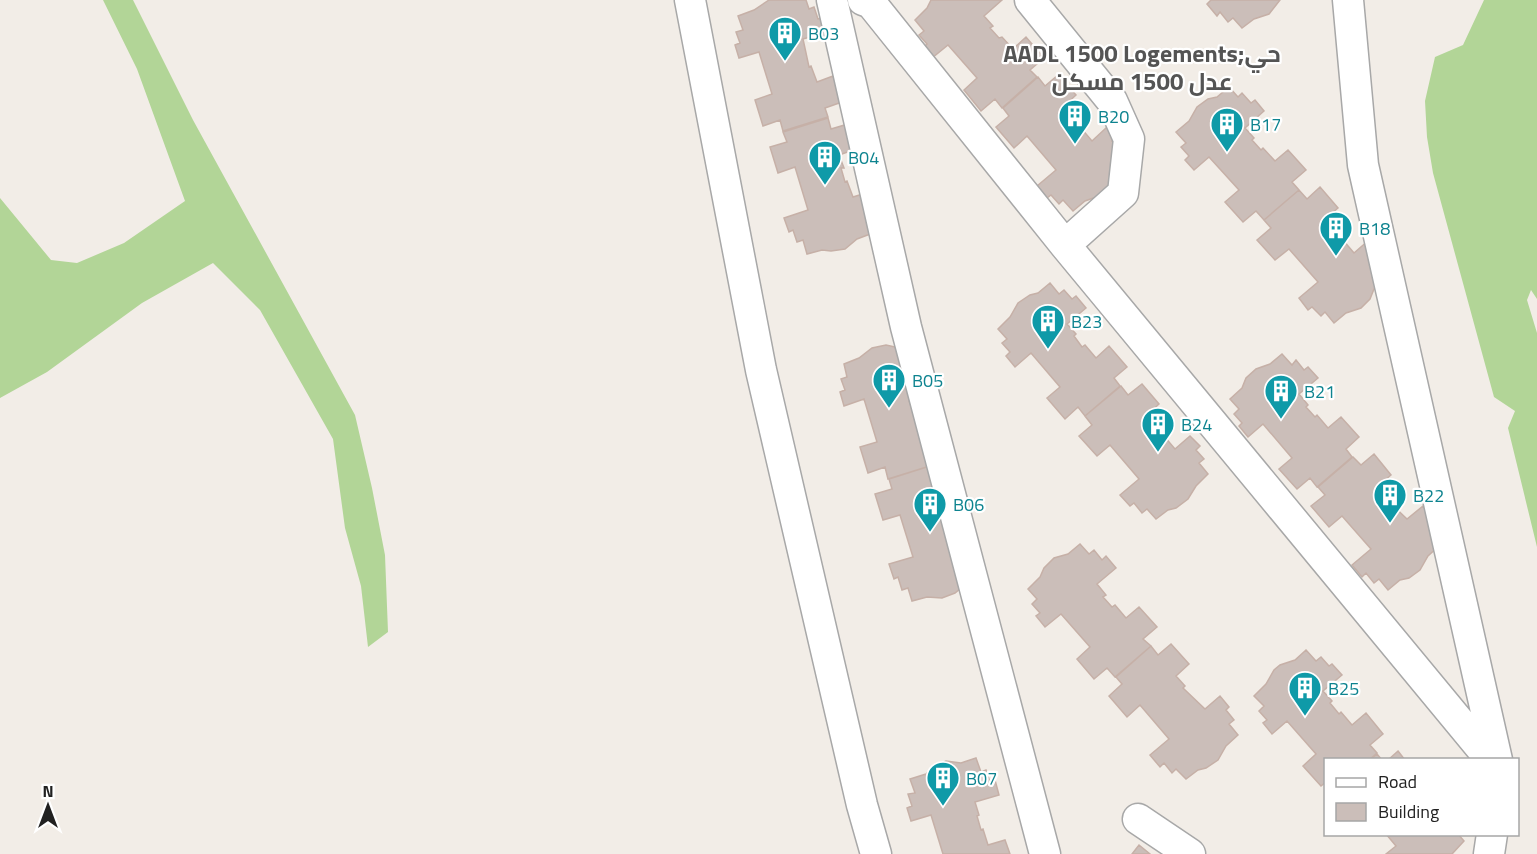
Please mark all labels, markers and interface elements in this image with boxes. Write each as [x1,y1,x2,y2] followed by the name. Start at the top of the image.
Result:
[767,15,803,62] building icon: B03
[808,20,839,47] place label: B03
[1003,35,1281,99] district label: AADL 1500 Logements;حي عدل 1500 مسكن
[1057,98,1093,145] building icon: B20
[1098,103,1129,130] place label: B20
[1209,106,1245,153] building icon: B17
[1250,111,1281,138] place label: B17
[807,139,843,186] building icon: B04
[848,144,879,171] place label: B04
[1318,210,1354,257] building icon: B18
[1359,215,1390,242] place label: B18
[1030,303,1066,350] building icon: B23
[1071,308,1102,335] place label: B23
[871,362,907,409] building icon: B05
[912,367,943,394] place label: B05
[1263,373,1299,420] building icon: B21
[1304,378,1335,405] place label: B21
[1140,406,1176,453] building icon: B24
[1181,411,1212,438] place label: B24
[1372,477,1408,524] building icon: B22
[1413,482,1444,509] place label: B22
[912,486,948,533] building icon: B06
[953,491,984,518] place label: B06
[1287,670,1323,717] building icon: B25
[1328,675,1359,702] place label: B25
[1324,758,1519,836] legend
[925,760,961,807] building icon: B07
[966,765,997,792] place label: B07
[1378,768,1417,795] text: Road
[18,776,78,836] north arrow
[42,779,54,803] text: N
[1378,798,1439,825] text: Building

